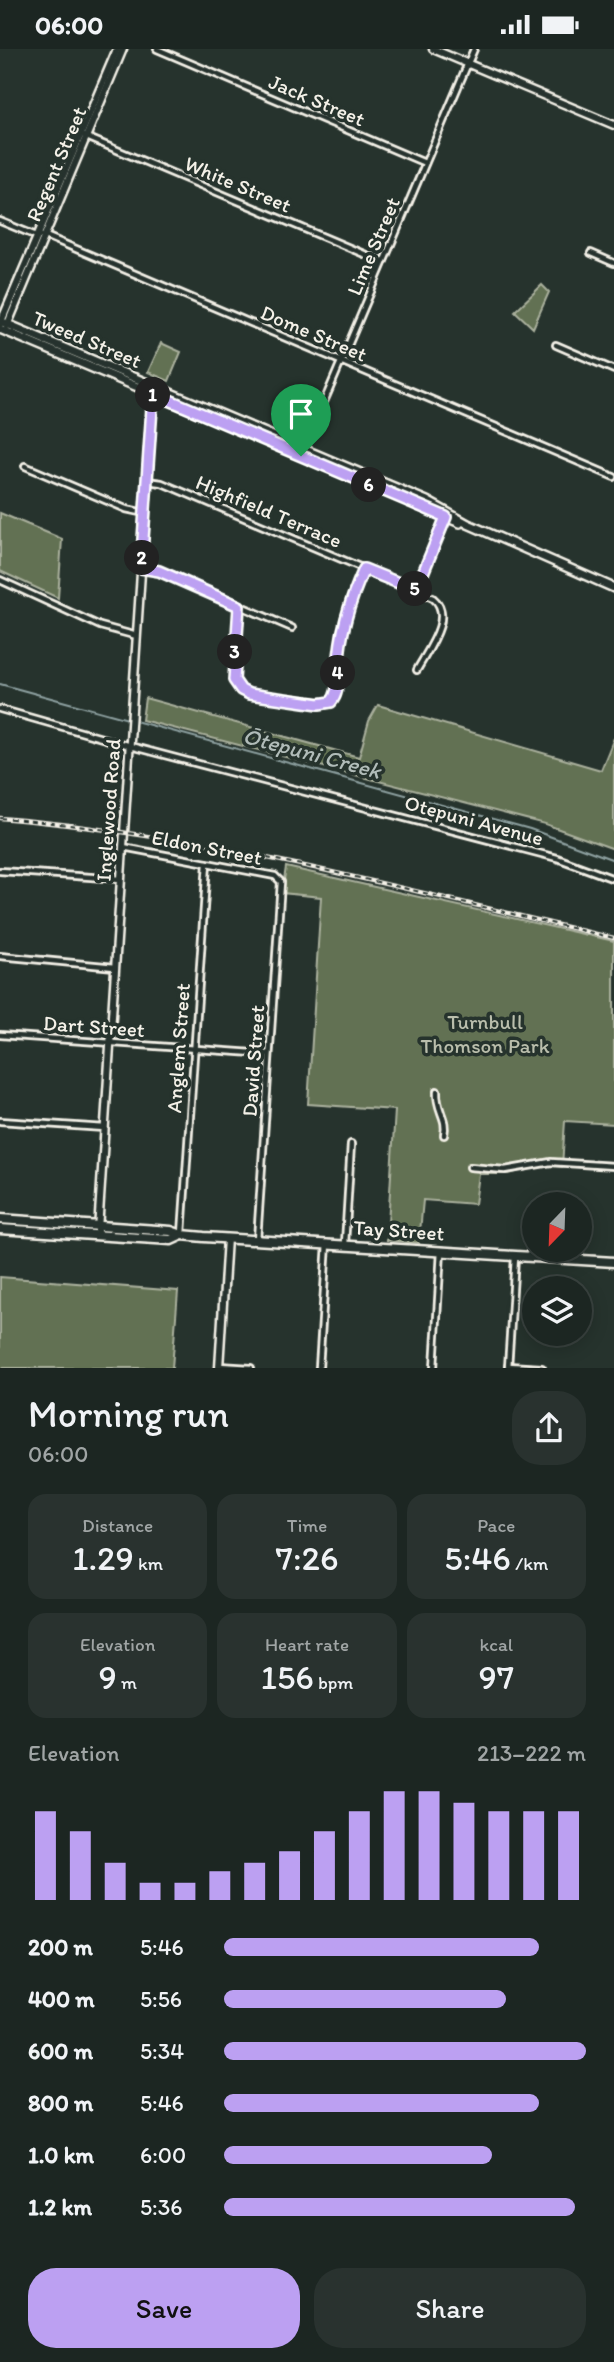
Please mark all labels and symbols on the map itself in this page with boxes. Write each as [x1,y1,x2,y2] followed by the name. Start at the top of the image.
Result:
[265,69,369,131] street label: Jack Street
[21,103,92,225] street label: Regent Street
[181,150,295,218] street label: White Street
[341,193,405,299] street label: Lime Street
[257,299,371,367] street label: Dome Street
[29,305,145,373] street label: Tweed Street
[136,377,170,413] pin: 1
[271,384,331,456] pin
[352,467,386,502] pin: 6
[192,469,346,553] street label: Highfield Terrace
[124,540,160,575] pin: 2
[398,571,432,607] pin: 5
[218,635,252,669] pin: 3
[320,655,356,691] pin: 4
[240,721,385,785] water label: Ōtepuni Creek
[91,737,125,882] street label: Inglewood Road
[402,789,546,851] street label: Otepuni Avenue
[150,824,264,870] street label: Eldon Street
[161,982,195,1114] street label: Anglem Street
[237,1004,269,1118] street label: David Street
[420,1009,550,1058] park label: Turnbull Thomson Park
[42,1010,146,1042] street label: Dart Street
[522,1192,592,1262] north arrow
[353,1214,445,1246] street label: Tay Street

